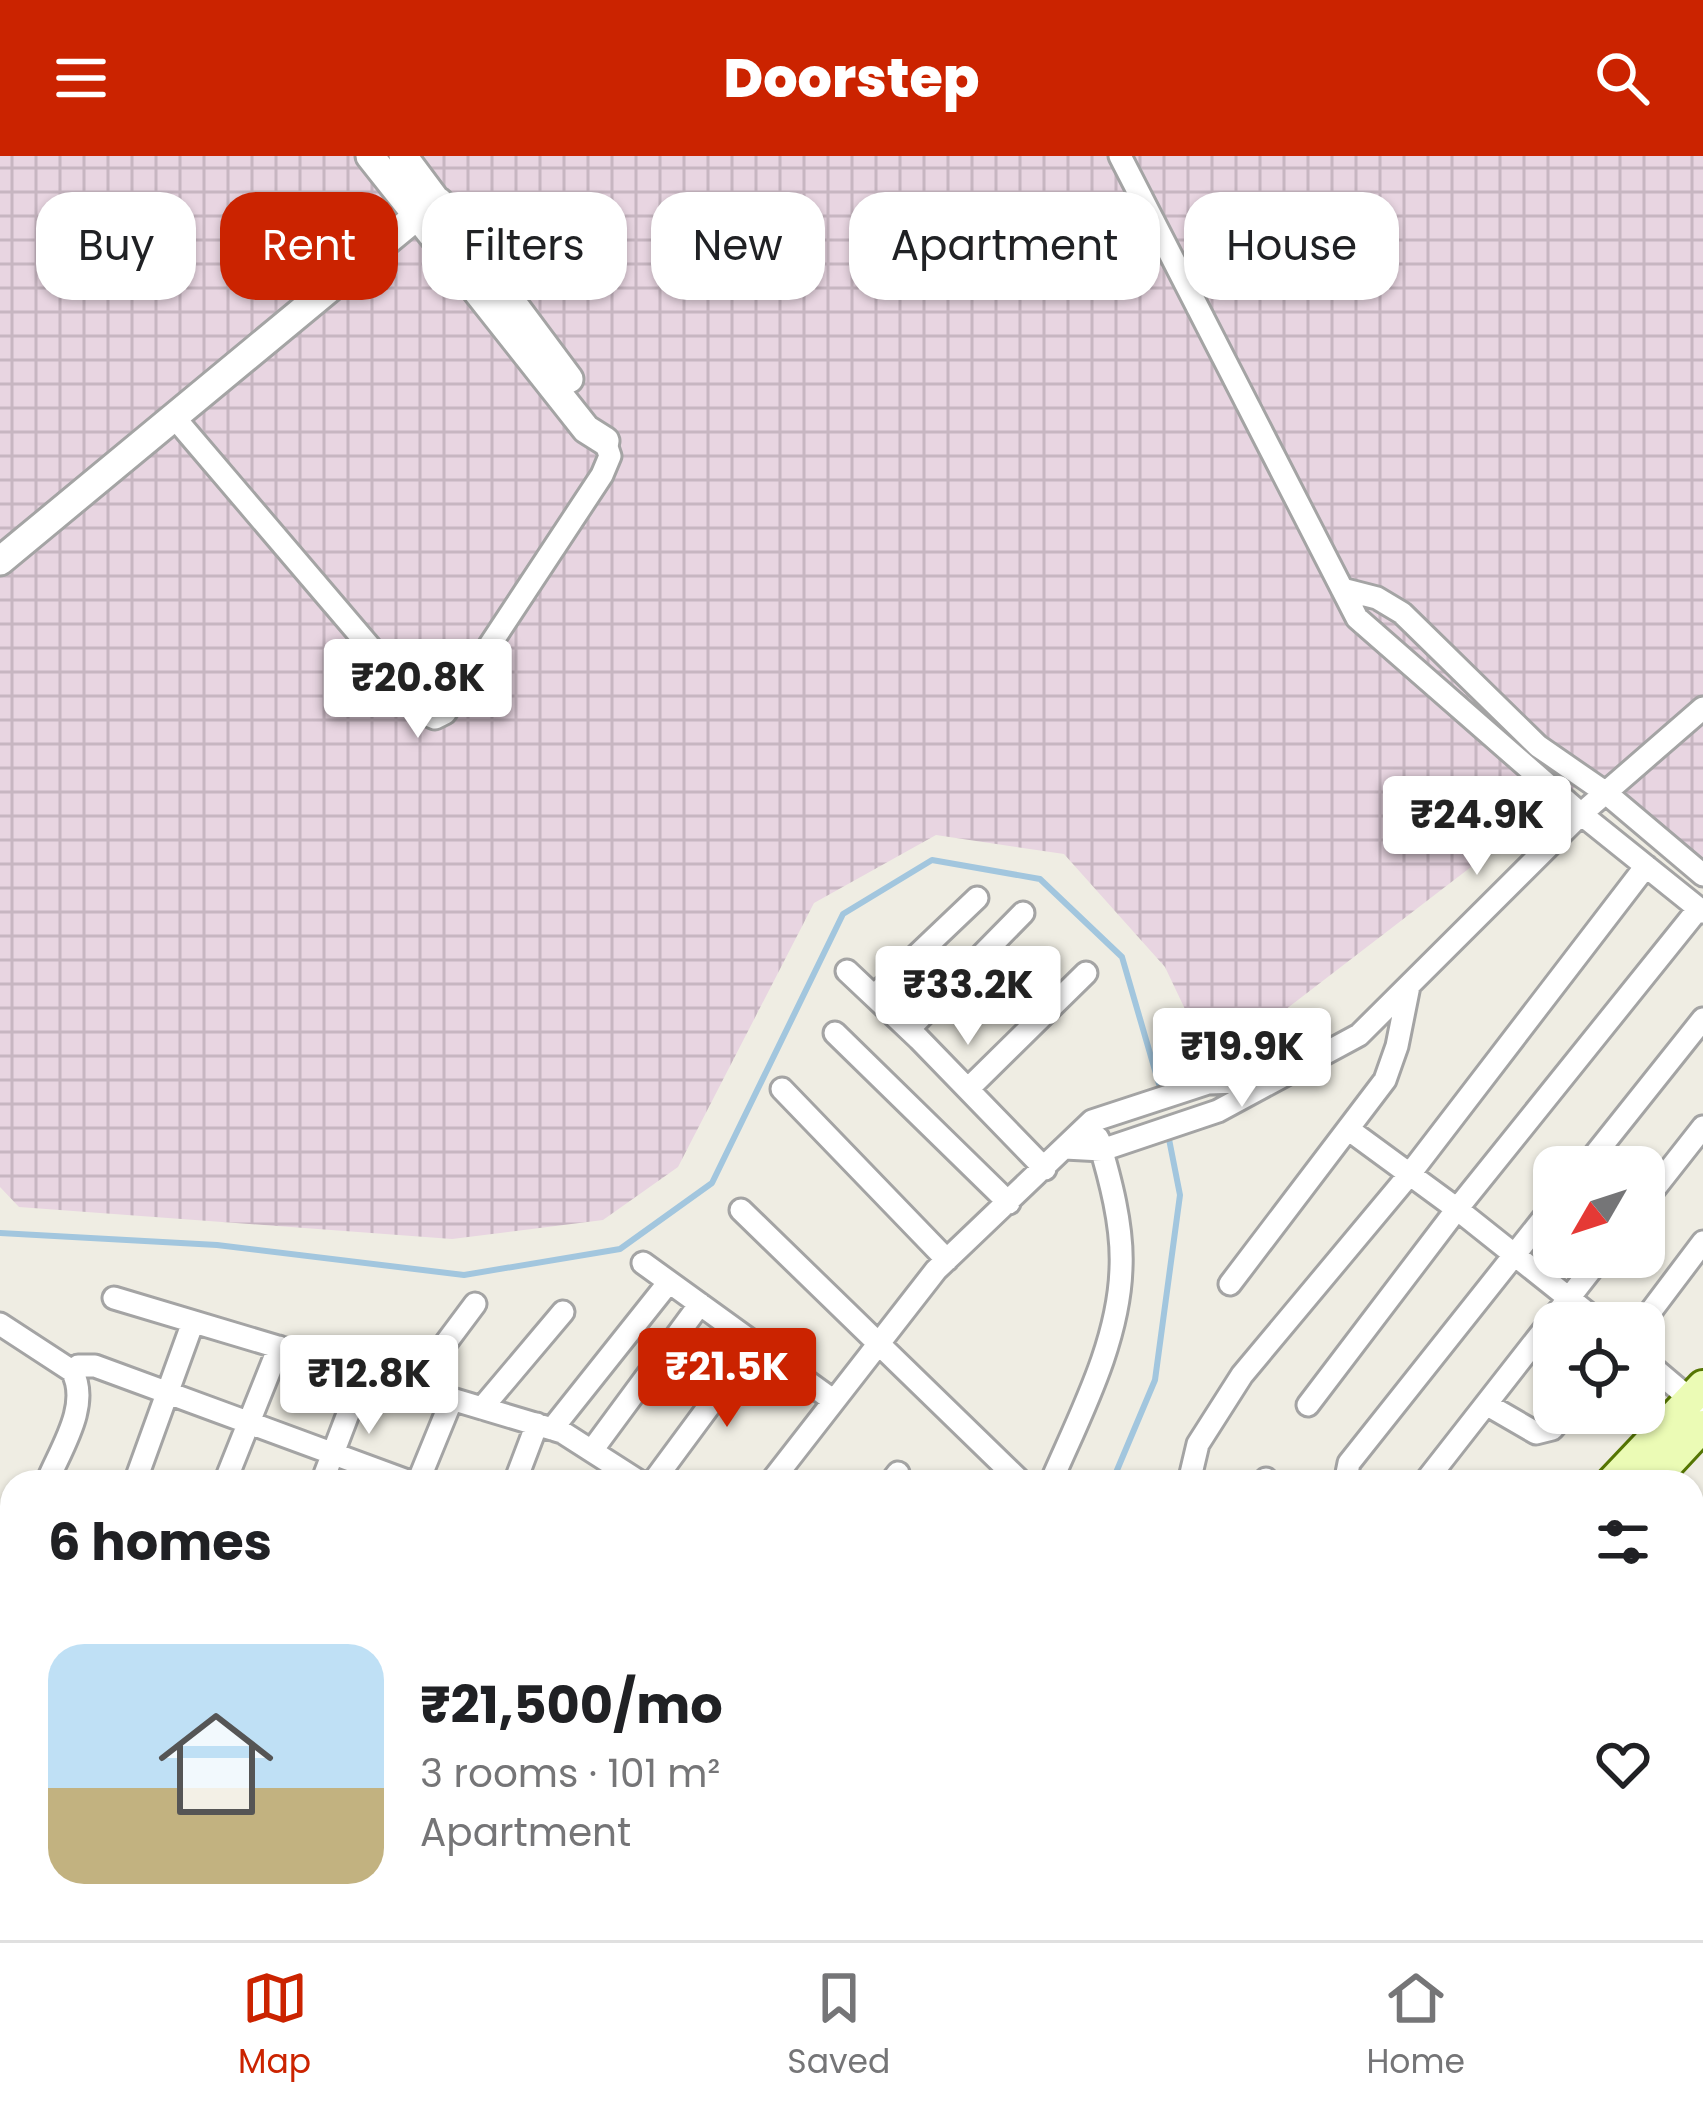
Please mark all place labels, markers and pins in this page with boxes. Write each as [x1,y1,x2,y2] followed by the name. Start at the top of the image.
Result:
[320,639,516,741] pin: ₹20.8K
[1379,776,1575,878] pin: ₹24.9K
[870,946,1066,1048] pin: ₹33.2K
[1144,1008,1340,1110] pin: ₹19.9K
[629,1328,825,1430] pin: ₹21.5K
[271,1335,467,1437] pin: ₹12.8K

